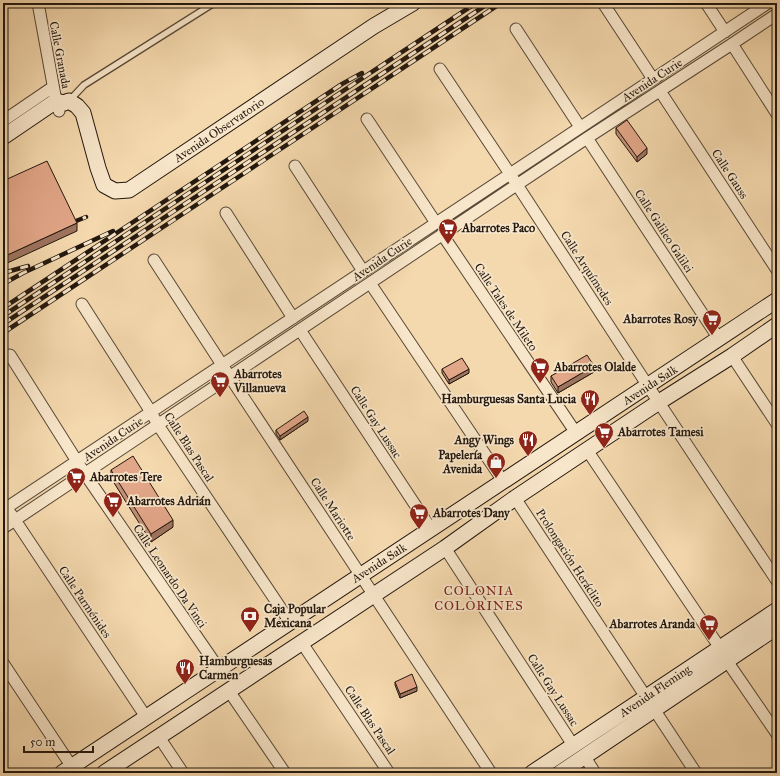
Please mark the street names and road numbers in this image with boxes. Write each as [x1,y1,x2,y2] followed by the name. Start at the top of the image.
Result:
[47,20,74,91] street label: Calle Granada
[618,55,685,105] street label: Avenida Curie
[170,95,267,166] street label: Avenida Observatorio
[709,147,751,201] street label: Calle Gauss
[632,187,697,276] street label: Calle Galileo Galilei
[557,228,616,308] street label: Calle Arquímedes
[349,234,414,285] street label: Avenida Curie
[471,260,541,354] street label: Calle Tales de Mileto
[619,362,680,408] street label: Avenida Salk
[347,383,405,461] street label: Calle Gay Lussac
[161,410,217,485] street label: Calle Blas Pascal
[80,414,145,465] street label: Avenida Curie
[307,475,359,543] street label: Calle Mariotte
[532,506,607,610] street label: Prolongación Heráclito
[130,522,210,631] street label: Calle Leonardo Da Vinci
[348,540,409,586] street label: Avenida Salk
[56,563,114,641] street label: Calle Parménides
[524,651,582,729] street label: Calle Gay Lussac
[616,662,694,721] street label: Avenida Fleming
[342,683,399,758] street label: Calle Blas Pascal

